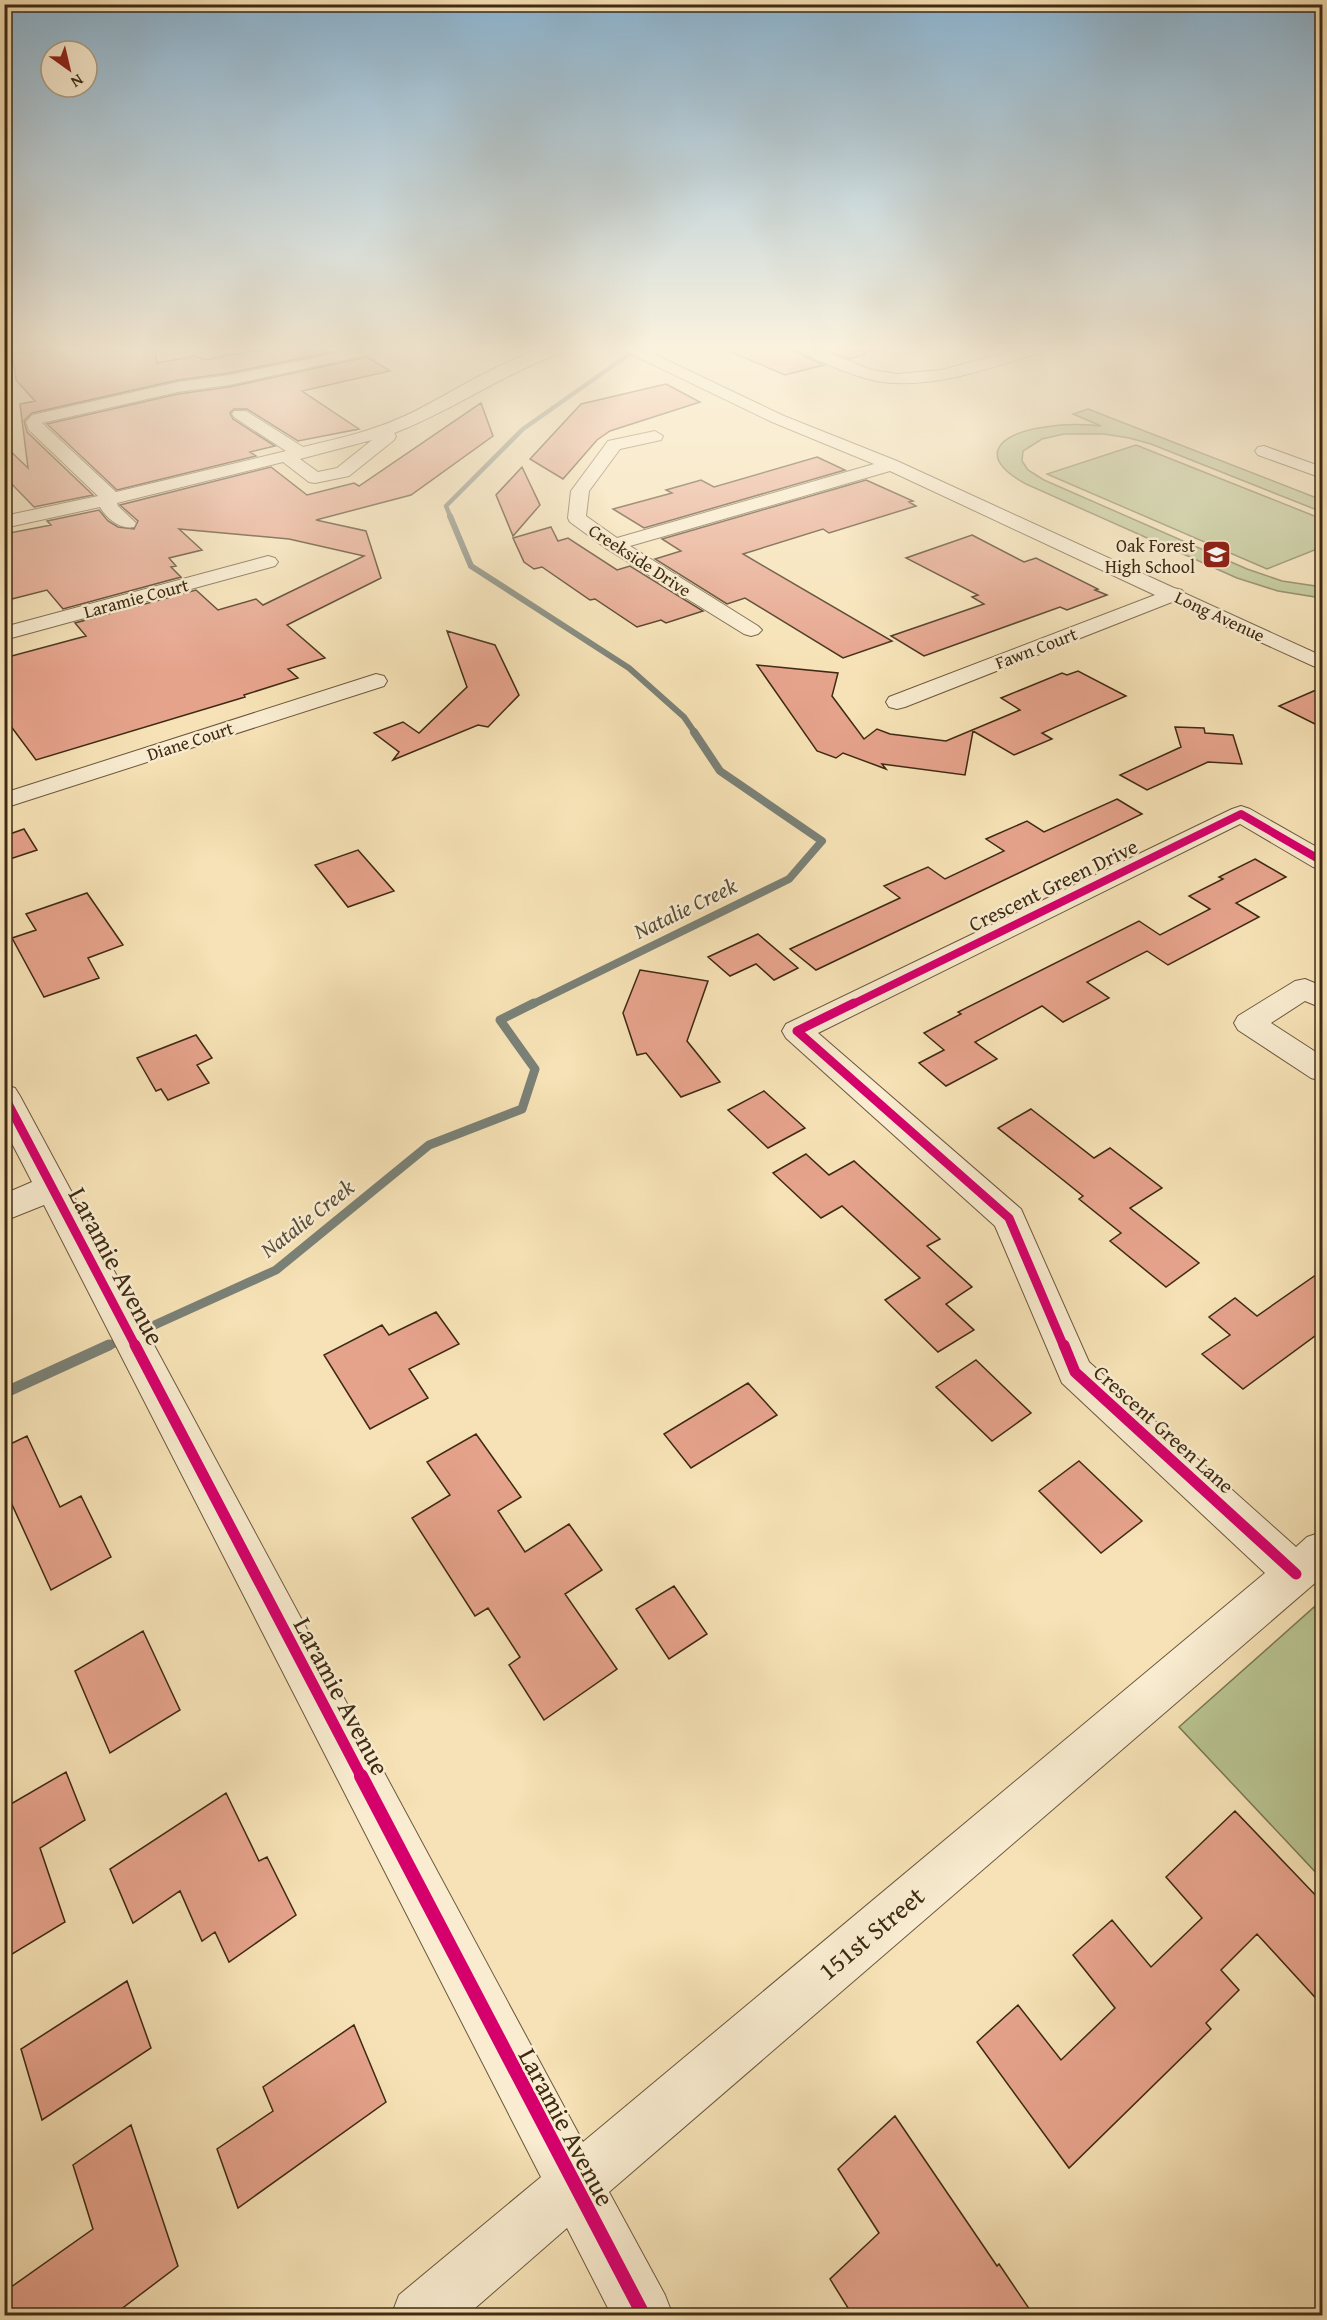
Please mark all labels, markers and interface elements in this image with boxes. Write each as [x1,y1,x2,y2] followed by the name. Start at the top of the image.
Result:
[39,39,99,99] north arrow
[66,68,89,95] text: N
[583,517,697,603] street label: Creekside Drive
[1105,532,1196,580] place label: Oak Forest High School
[1200,539,1232,571] school or university icon: Oak Forest High School
[80,571,192,625] street label: Laramie Court
[1171,583,1269,649] street label: Long Avenue
[991,620,1081,676] street label: Fawn Court
[143,714,237,768] street label: Diane Court
[963,830,1143,939] street label: Crescent Green Drive
[627,869,743,947] water label: Natalie Creek
[253,1171,361,1265] water label: Natalie Creek
[59,1180,175,1352] street label: Laramie Avenue
[1087,1357,1241,1501] street label: Crescent Green Lane
[284,1610,400,1782] street label: Laramie Avenue
[809,1877,933,1989] street label: 151st Street
[509,2041,625,2213] street label: Laramie Avenue

